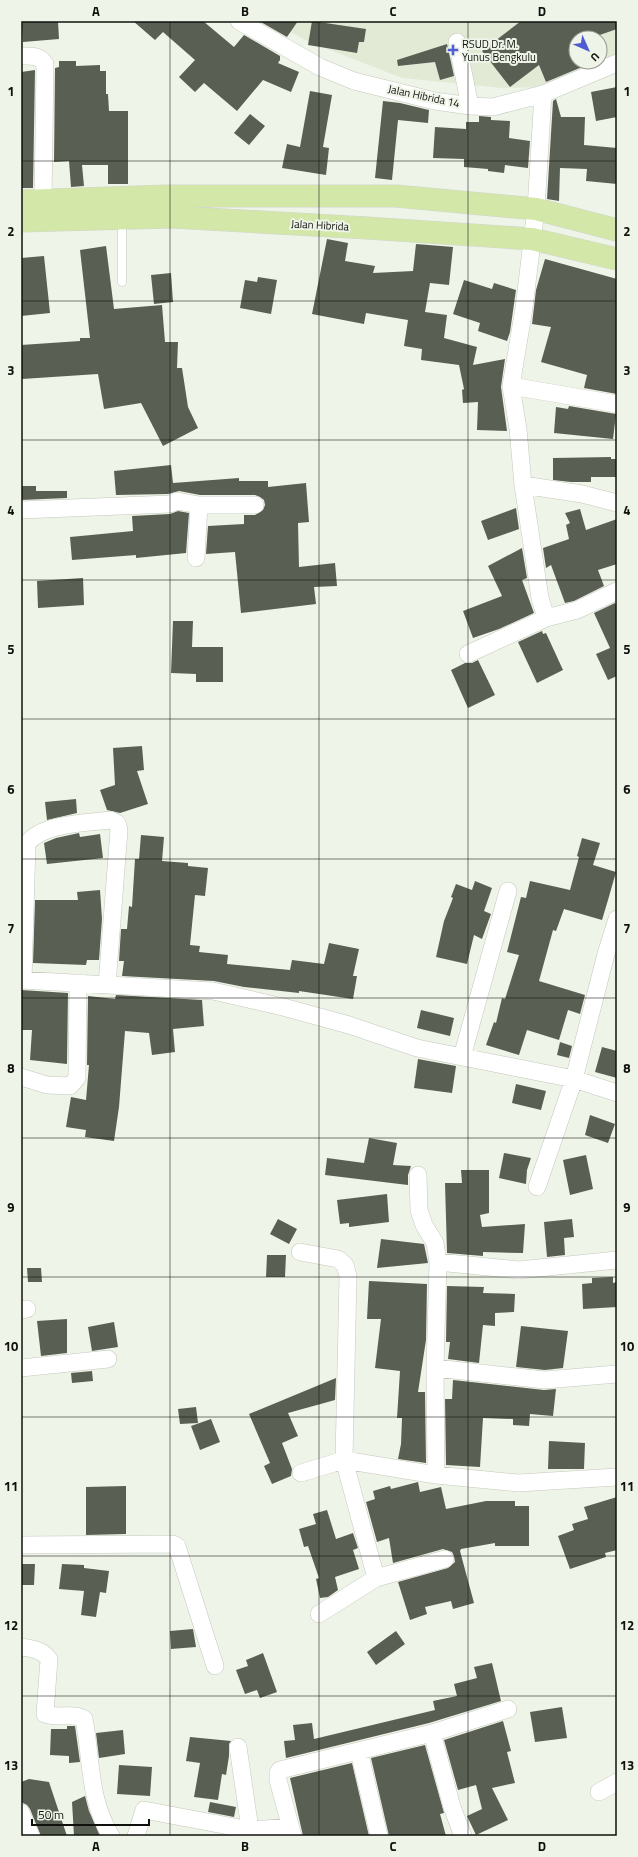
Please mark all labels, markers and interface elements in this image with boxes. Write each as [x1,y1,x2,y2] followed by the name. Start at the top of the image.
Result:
[92,1,100,21] text: A
[241,1,249,21] text: B
[389,1,397,21] text: C
[538,1,546,21] text: D
[568,30,608,70] north arrow
[462,36,536,65] place label: RSUD Dr. M. Yunus Bengkulu
[447,44,459,56] marker: RSUD Dr. M. Yunus Bengkulu
[587,49,603,65] text: U
[7,81,15,101] text: 1
[387,81,461,111] street label: Jalan Hibrida 14
[623,81,631,101] text: 1
[291,215,350,235] street label: Jalan Hibrida
[7,221,15,241] text: 2
[623,221,631,241] text: 2
[7,360,15,380] text: 3
[623,360,631,380] text: 3
[7,500,15,520] text: 4
[623,500,631,520] text: 4
[7,639,15,659] text: 5
[623,639,631,659] text: 5
[7,779,15,799] text: 6
[623,779,631,799] text: 6
[7,918,15,938] text: 7
[623,918,631,938] text: 7
[7,1058,15,1078] text: 8
[623,1058,631,1078] text: 8
[7,1197,15,1217] text: 9
[623,1197,631,1217] text: 9
[4,1336,18,1356] text: 10
[620,1336,634,1356] text: 10
[4,1476,18,1496] text: 11
[620,1476,634,1496] text: 11
[4,1615,18,1635] text: 12
[620,1615,634,1635] text: 12
[4,1755,18,1775] text: 13
[620,1755,634,1775] text: 13
[32,1801,149,1827] scale bar
[38,1805,64,1824] text: 50 m
[92,1836,100,1856] text: A
[241,1836,249,1856] text: B
[389,1836,397,1856] text: C
[538,1836,546,1856] text: D

